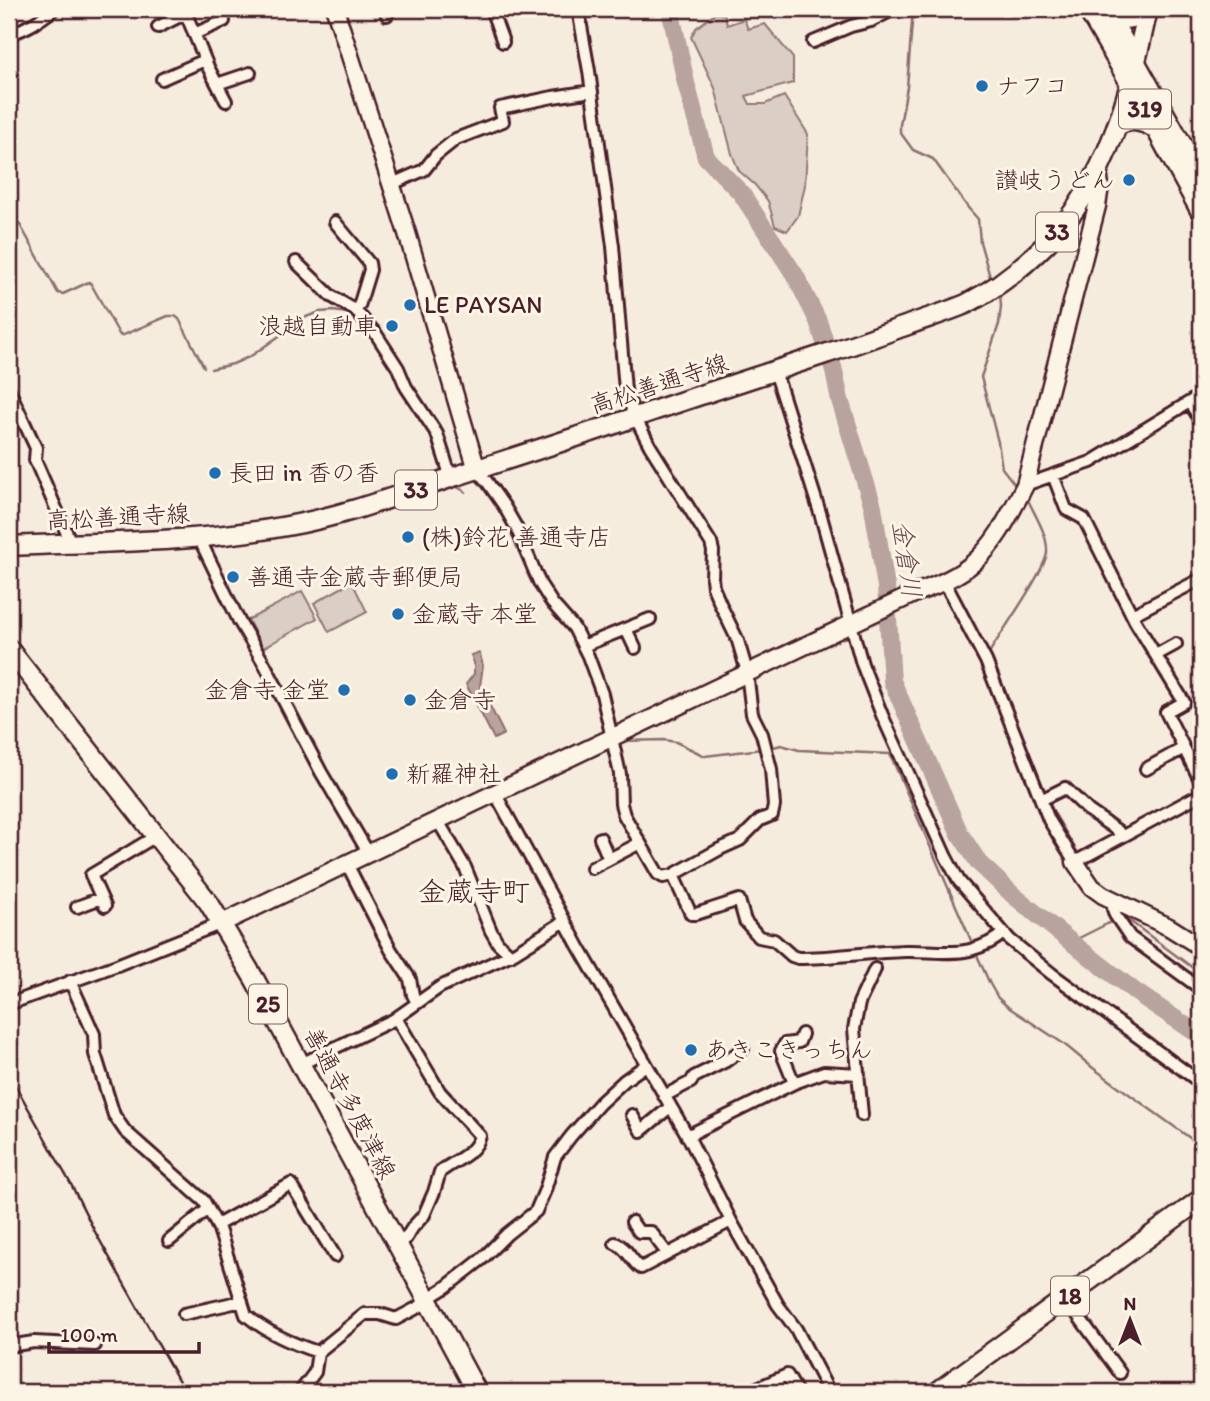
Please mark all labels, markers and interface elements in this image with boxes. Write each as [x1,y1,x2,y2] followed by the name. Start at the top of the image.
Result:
[996,71,1068,100] place label: ナフコ
[974,78,990,94] marker: ナフコ
[1119,90,1171,128] road number: 319
[995,165,1115,194] place label: 讃岐うどん
[1121,172,1137,188] marker: 讃岐うどん
[1036,213,1078,252] road number: 33
[424,290,543,319] place label: LE PAYSAN
[402,297,418,313] marker: LE PAYSAN
[258,311,378,340] place label: 浪越自動車
[384,318,400,334] marker: 浪越自動車
[586,347,732,420] street label: 高松善通寺線
[229,458,380,487] place label: 長田 in 香の香
[207,465,223,481] marker: 長田 in 香の香
[395,470,437,510] road number: 33
[45,498,191,535] street label: 高松善通寺線
[886,518,928,600] water label: 金倉川
[422,522,611,551] place label: (株)鈴花 善通寺店
[400,529,416,545] marker: (株)鈴花 善通寺店
[247,562,463,591] place label: 善通寺金蔵寺郵便局
[225,569,241,585] marker: 善通寺金蔵寺郵便局
[412,599,537,628] place label: 金蔵寺 本堂
[390,606,406,622] marker: 金蔵寺 本堂
[205,675,330,704] place label: 金倉寺 金堂
[336,682,352,698] marker: 金倉寺 金堂
[424,685,496,714] place label: 金倉寺
[402,692,418,708] marker: 金倉寺
[406,759,502,788] place label: 新羅神社
[384,766,400,782] marker: 新羅神社
[418,874,530,908] district label: 金蔵寺町
[249,984,287,1023] road number: 25
[298,1022,403,1184] street label: 善通寺多度津線
[705,1035,873,1064] place label: あきこきっちん
[683,1042,699,1058] marker: あきこきっちん
[1051,1276,1089,1316] road number: 18
[1094,1286,1164,1356] north arrow
[1124,1292,1136,1315] text: N
[49,1310,200,1354] scale bar
[60,1322,118,1347] text: 100 m

